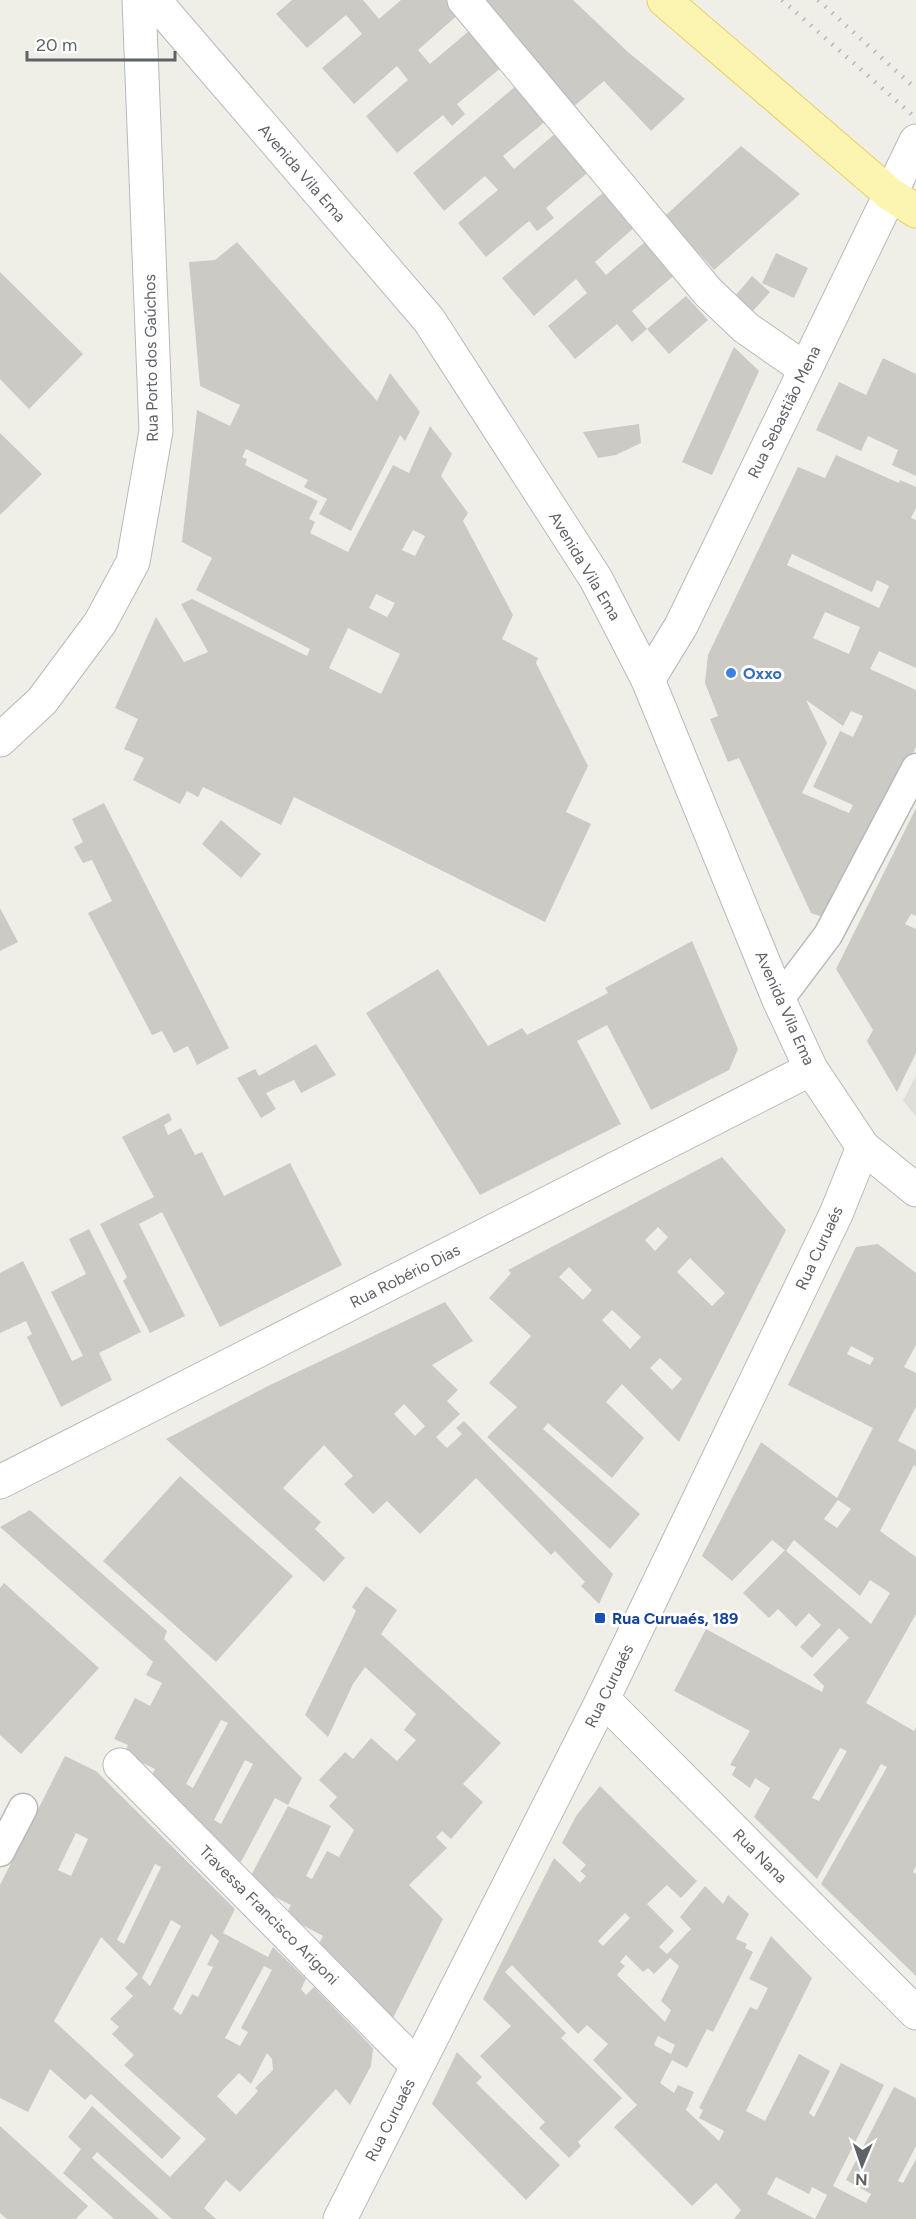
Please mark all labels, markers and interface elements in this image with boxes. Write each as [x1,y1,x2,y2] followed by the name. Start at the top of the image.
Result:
[27,24,176,62] scale bar
[36,34,77,56] text: 20 m
[254,120,350,226] street label: Avenida Vila Ema
[140,274,162,442] street label: Rua Porto dos Gaúchos
[744,343,824,481] street label: Rua Sebastião Mena
[545,508,625,624] street label: Avenida Vila Ema
[743,664,782,683] place label: Oxxo
[724,666,738,680] marker: Oxxo
[751,948,819,1068] street label: Avenida Vila Ema
[791,1203,847,1293] street label: Rua Curuaés
[347,1240,463,1312] street label: Rua Robério Dias
[612,1609,738,1628] place label: Rua Curuaés, 189
[593,1611,607,1625] marker: Rua Curuaés, 189
[581,1641,637,1731] street label: Rua Curuaés
[729,1825,791,1887] street label: Rua Nana
[195,1841,343,1989] street label: Travessa Francisco Arigoni
[361,2075,419,2165] street label: Rua Curuaés
[832,2135,892,2195] north arrow
[855,2170,868,2189] text: N

